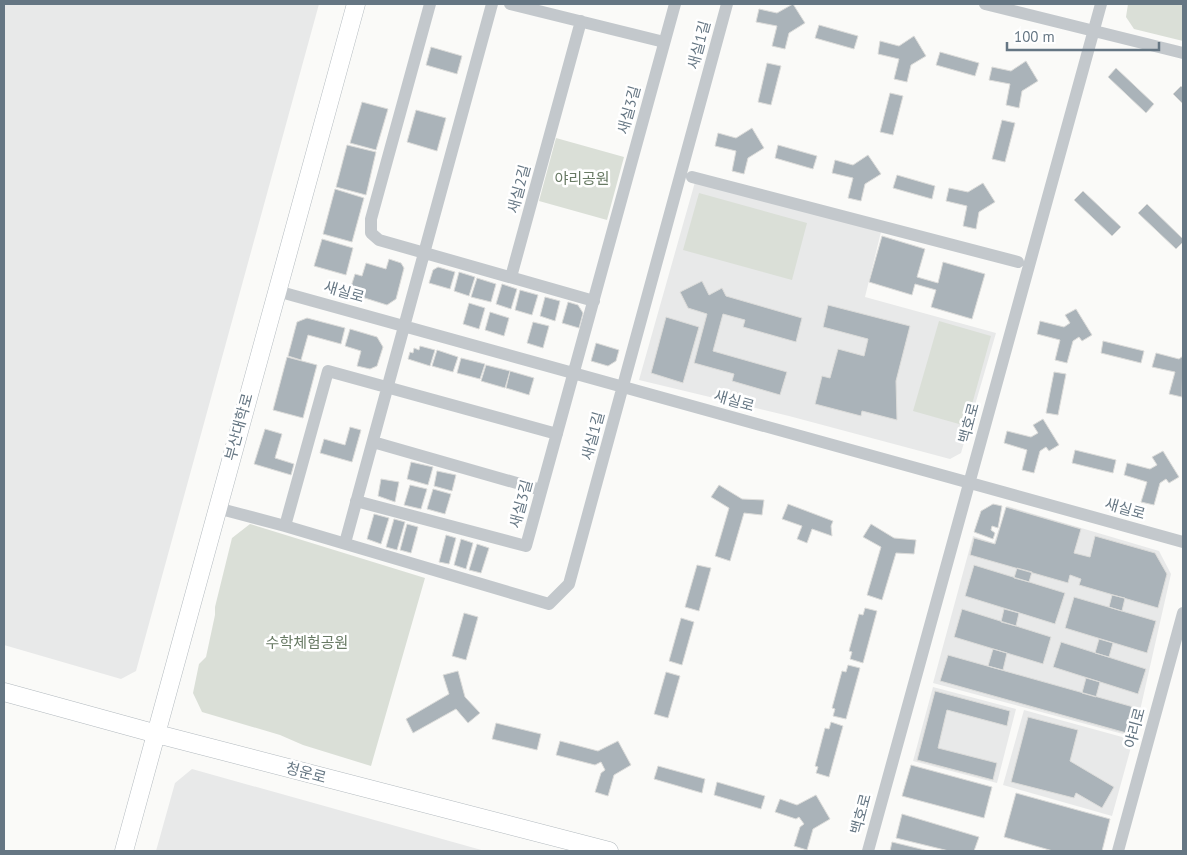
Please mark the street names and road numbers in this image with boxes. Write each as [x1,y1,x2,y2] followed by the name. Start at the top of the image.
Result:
[683,18,714,71] street label: 새실1길
[613,83,644,136] street label: 새실3길
[503,162,534,215] street label: 새실2길
[322,277,367,306] street label: 새실로
[712,386,757,415] street label: 새실로
[220,391,257,463] street label: 부산대학로
[954,400,983,445] street label: 백호로
[577,409,608,462] street label: 새실1길
[505,477,536,530] street label: 새실3길
[1103,494,1148,523] street label: 새실로
[1120,705,1149,750] street label: 야리로
[284,758,329,787] street label: 청운로
[846,791,875,836] street label: 백호로

